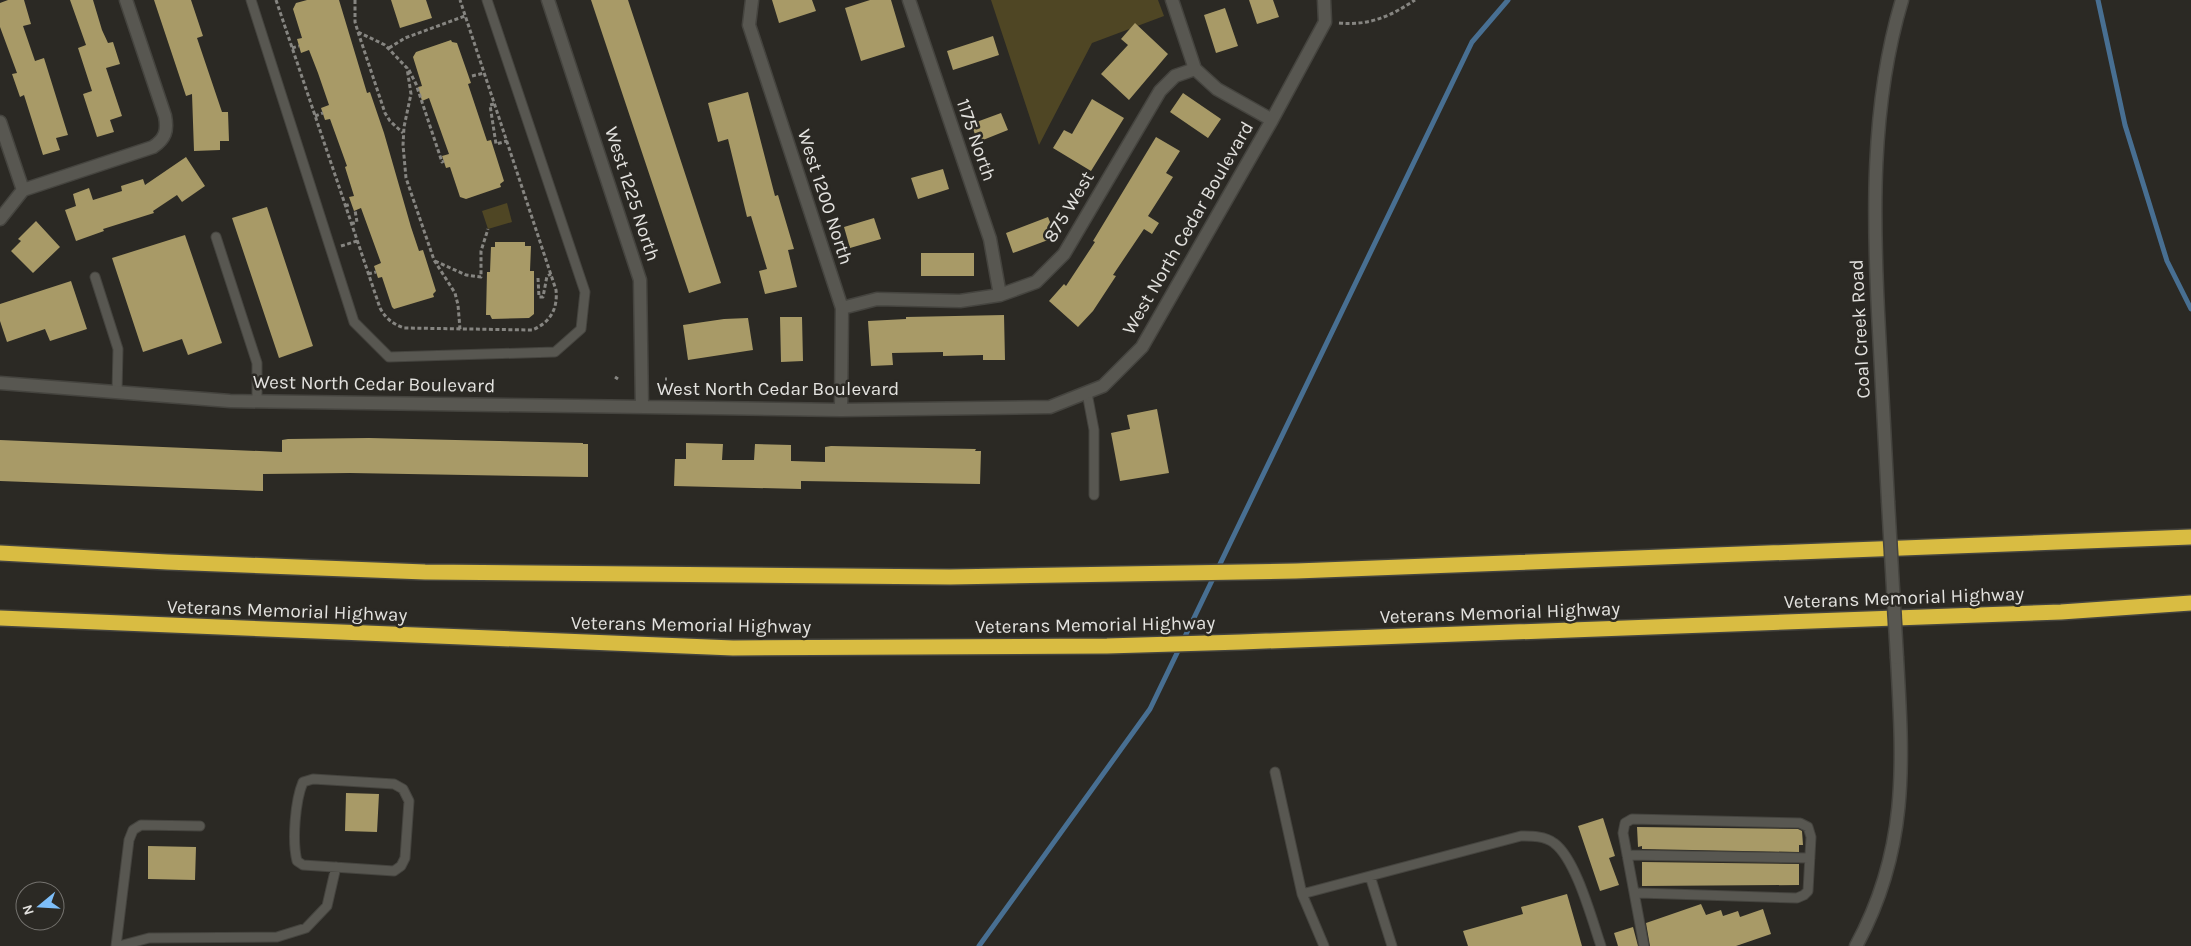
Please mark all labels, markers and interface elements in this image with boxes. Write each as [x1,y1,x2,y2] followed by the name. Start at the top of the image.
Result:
[952,96,1000,184] street label: 1175 North
[1118,117,1258,339] street label: West North Cedar Boulevard
[600,124,664,264] street label: West 1225 North
[793,127,857,267] street label: West 1200 North
[1039,167,1099,247] street label: 875 West
[1845,259,1875,399] street label: Coal Creek Road
[253,371,495,397] street label: West North Cedar Boulevard
[657,378,899,400] street label: West North Cedar Boulevard
[1783,583,2025,613] street label: Veterans Memorial Highway
[166,596,408,626] street label: Veterans Memorial Highway
[1379,598,1621,628] street label: Veterans Memorial Highway
[571,612,812,638] street label: Veterans Memorial Highway
[975,612,1216,638] street label: Veterans Memorial Highway
[15,881,65,931] north arrow
[18,902,38,917] text: N

